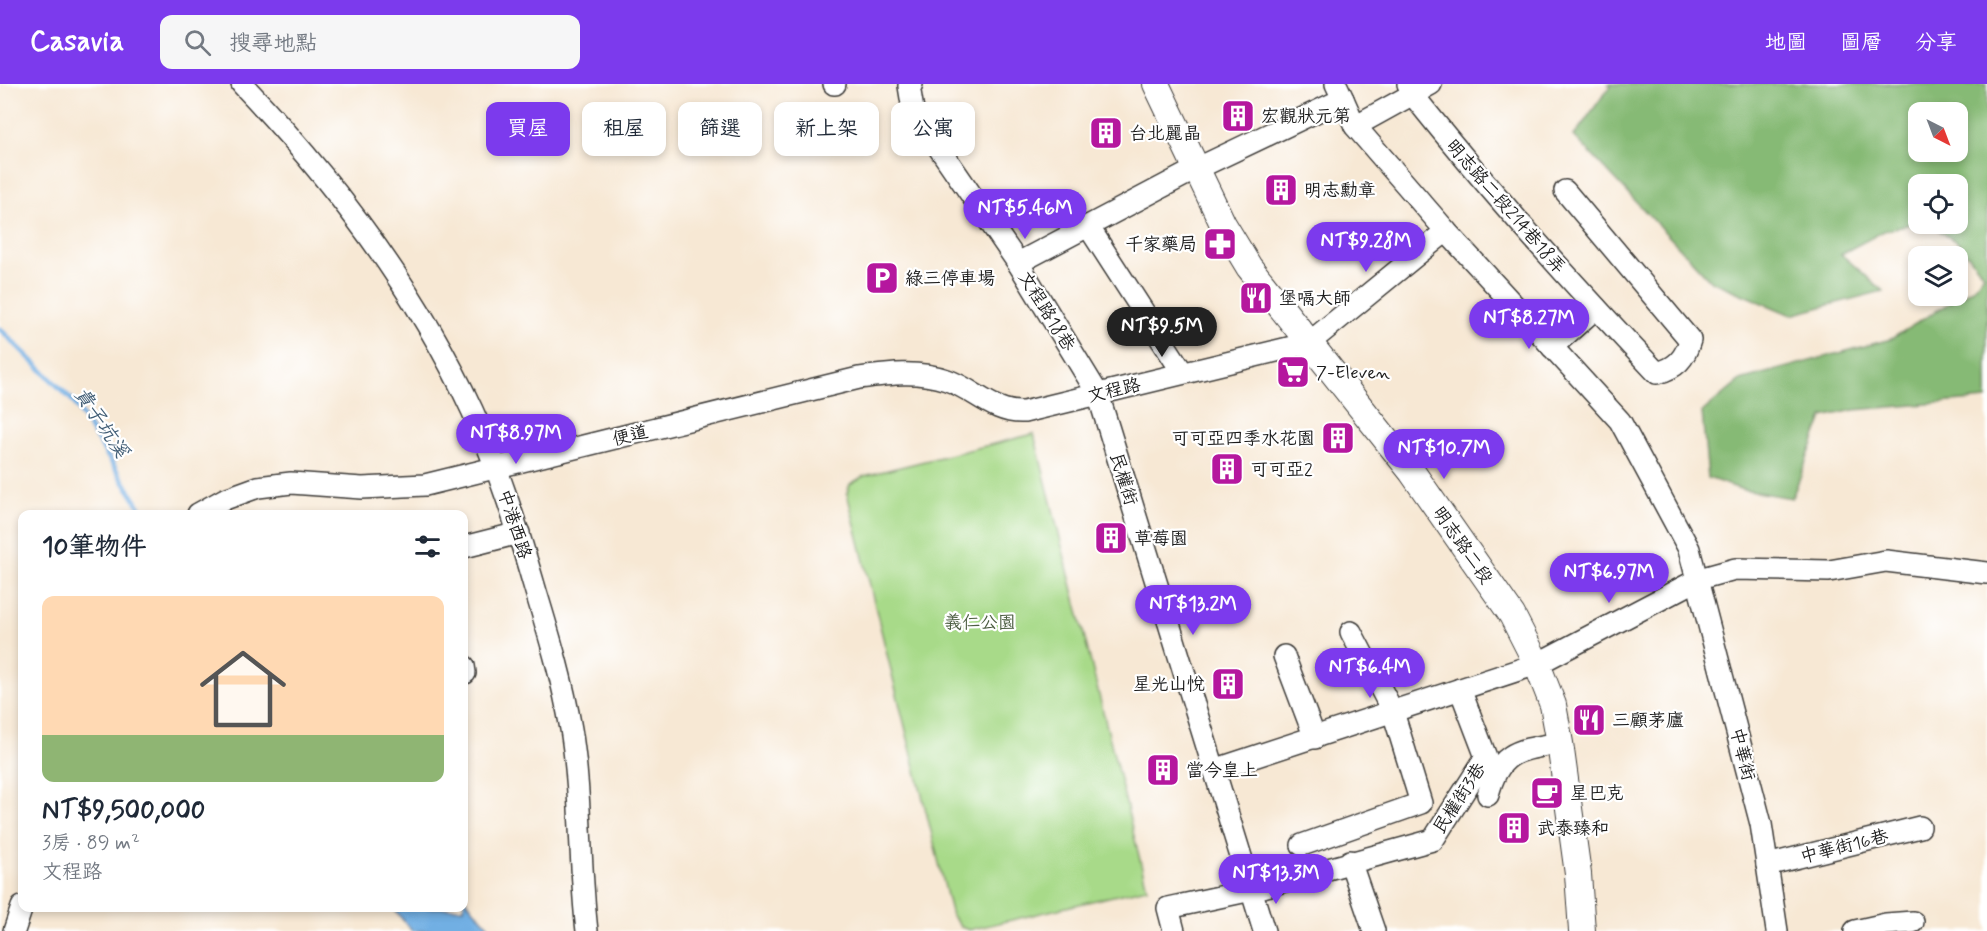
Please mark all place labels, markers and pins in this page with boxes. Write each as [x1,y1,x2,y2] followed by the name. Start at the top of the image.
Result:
[1220,98,1256,134] building icon: 宏觀狀元第
[1261,105,1351,129] place label: 宏觀狀元第
[1088,115,1124,151] building icon: 台北麗晶
[1129,122,1201,146] place label: 台北麗晶
[1263,172,1299,208] building icon: 明志勳章
[1304,179,1376,203] place label: 明志勳章
[963,189,1087,240] pin: NT$5.46M
[1304,222,1428,273] pin: NT$9.28M
[1202,226,1238,262] pharmacy icon: 千家藥局
[1125,233,1197,257] place label: 千家藥局
[864,260,900,296] parking icon: 綠三停車場
[905,267,995,291] place label: 綠三停車場
[1238,280,1274,316] restaurant icon: 堡嗝大師
[1279,287,1351,311] place label: 堡嗝大師
[1467,299,1591,350] pin: NT$8.27M
[1107,307,1217,358] pin: NT$9.5M
[1275,354,1311,390] supermarket icon: 7-Eleven
[1316,361,1390,385] place label: 7-Eleven
[454,414,578,465] pin: NT$8.97M
[1320,420,1356,456] building icon: 可可亞四季水花園
[1171,427,1315,451] place label: 可可亞四季水花園
[1382,429,1506,480] pin: NT$10.7M
[1209,451,1245,487] building icon: 可可亞2
[1250,458,1313,482] place label: 可可亞2
[1093,520,1129,556] building icon: 草莓園
[1134,527,1188,551] place label: 草莓園
[1547,553,1671,604] pin: NT$6.97M
[1131,585,1255,636] pin: NT$13.2M
[1315,648,1425,699] pin: NT$6.4M
[1210,666,1246,702] building icon: 星光山悅
[1133,673,1205,697] place label: 星光山悅
[1571,702,1607,738] restaurant icon: 三顧茅廬
[1612,709,1684,733] place label: 三顧茅廬
[1145,752,1181,788] building icon: 當今皇上
[1186,759,1258,783] place label: 當今皇上
[1529,775,1565,811] cafe icon: 星巴克
[1570,782,1624,806] place label: 星巴克
[1496,810,1532,846] building icon: 武泰臻和
[1537,817,1609,841] place label: 武泰臻和
[1214,854,1338,905] pin: NT$13.3M

